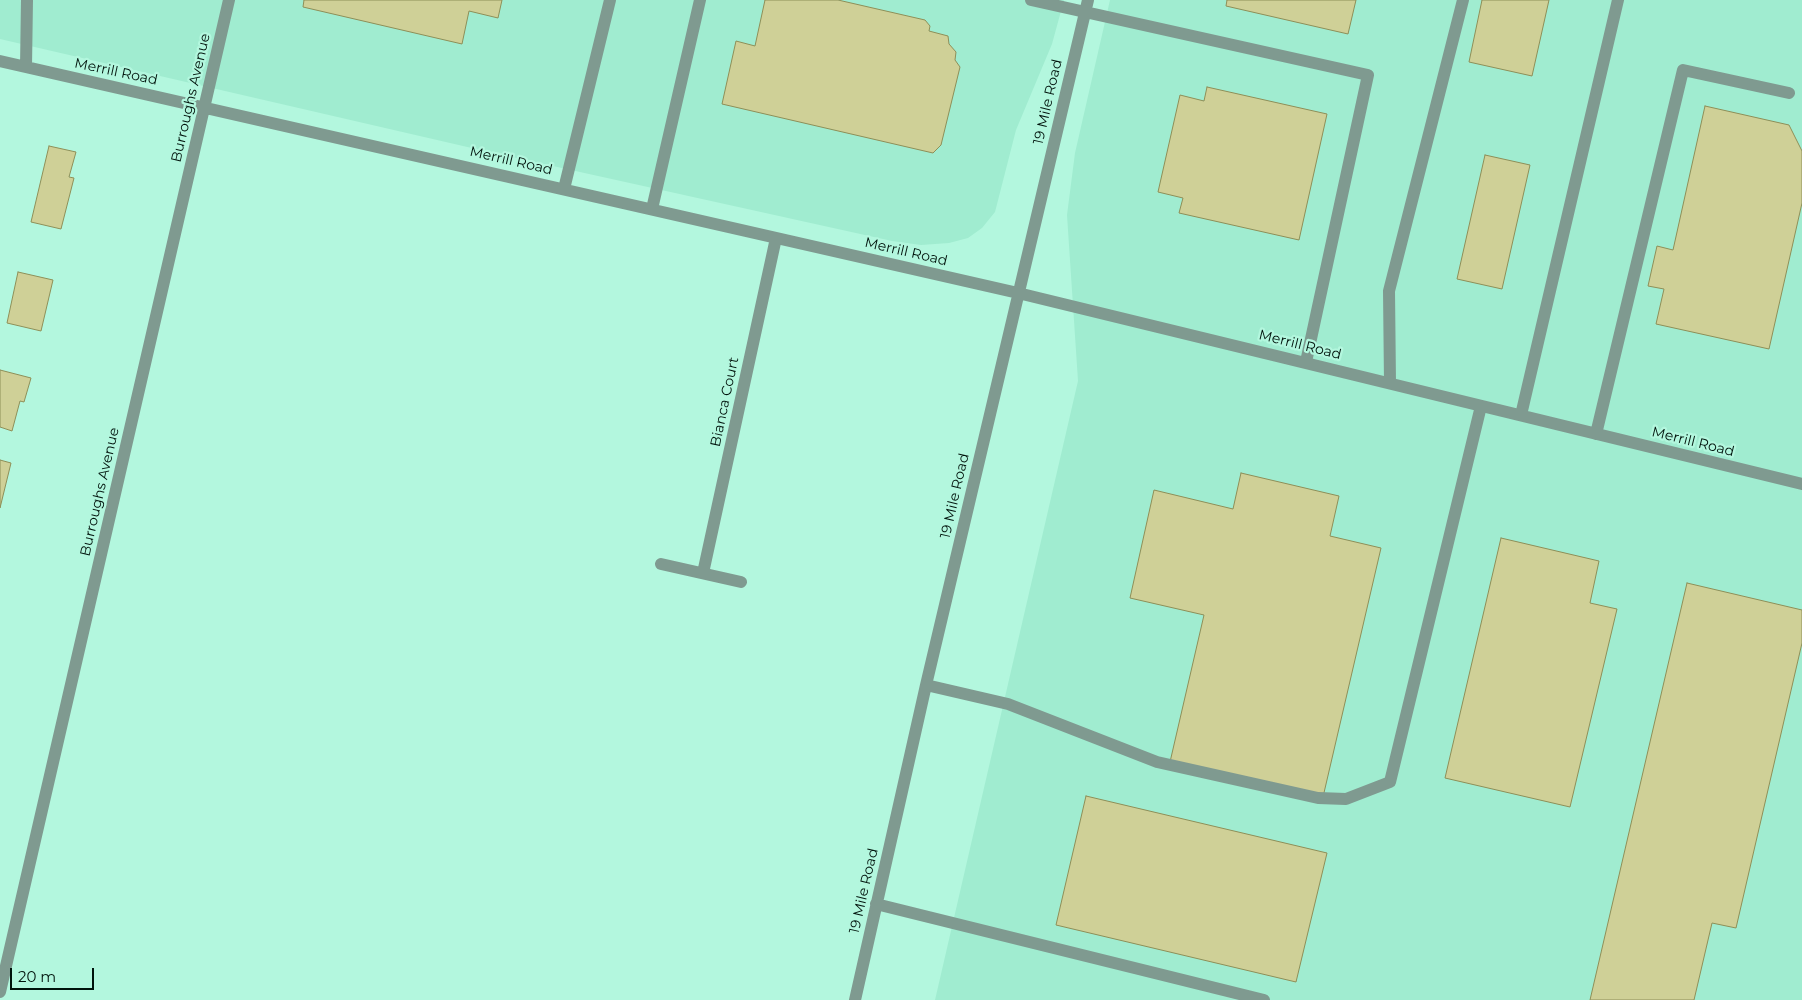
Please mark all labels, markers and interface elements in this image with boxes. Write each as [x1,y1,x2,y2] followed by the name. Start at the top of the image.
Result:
[168,32,214,164] street label: Burroughs Avenue
[73,55,159,89] street label: Merrill Road
[1030,58,1066,146] street label: 19 Mile Road
[468,143,554,179] street label: Merrill Road
[863,234,949,270] street label: Merrill Road
[1257,327,1343,363] street label: Merrill Road
[707,356,743,448] street label: Bianca Court
[1650,424,1736,460] street label: Merrill Road
[77,426,123,558] street label: Burroughs Avenue
[937,452,973,540] street label: 19 Mile Road
[846,847,882,935] street label: 19 Mile Road
[12,958,96,990] scale bar
[18,967,56,986] text: 20 m

